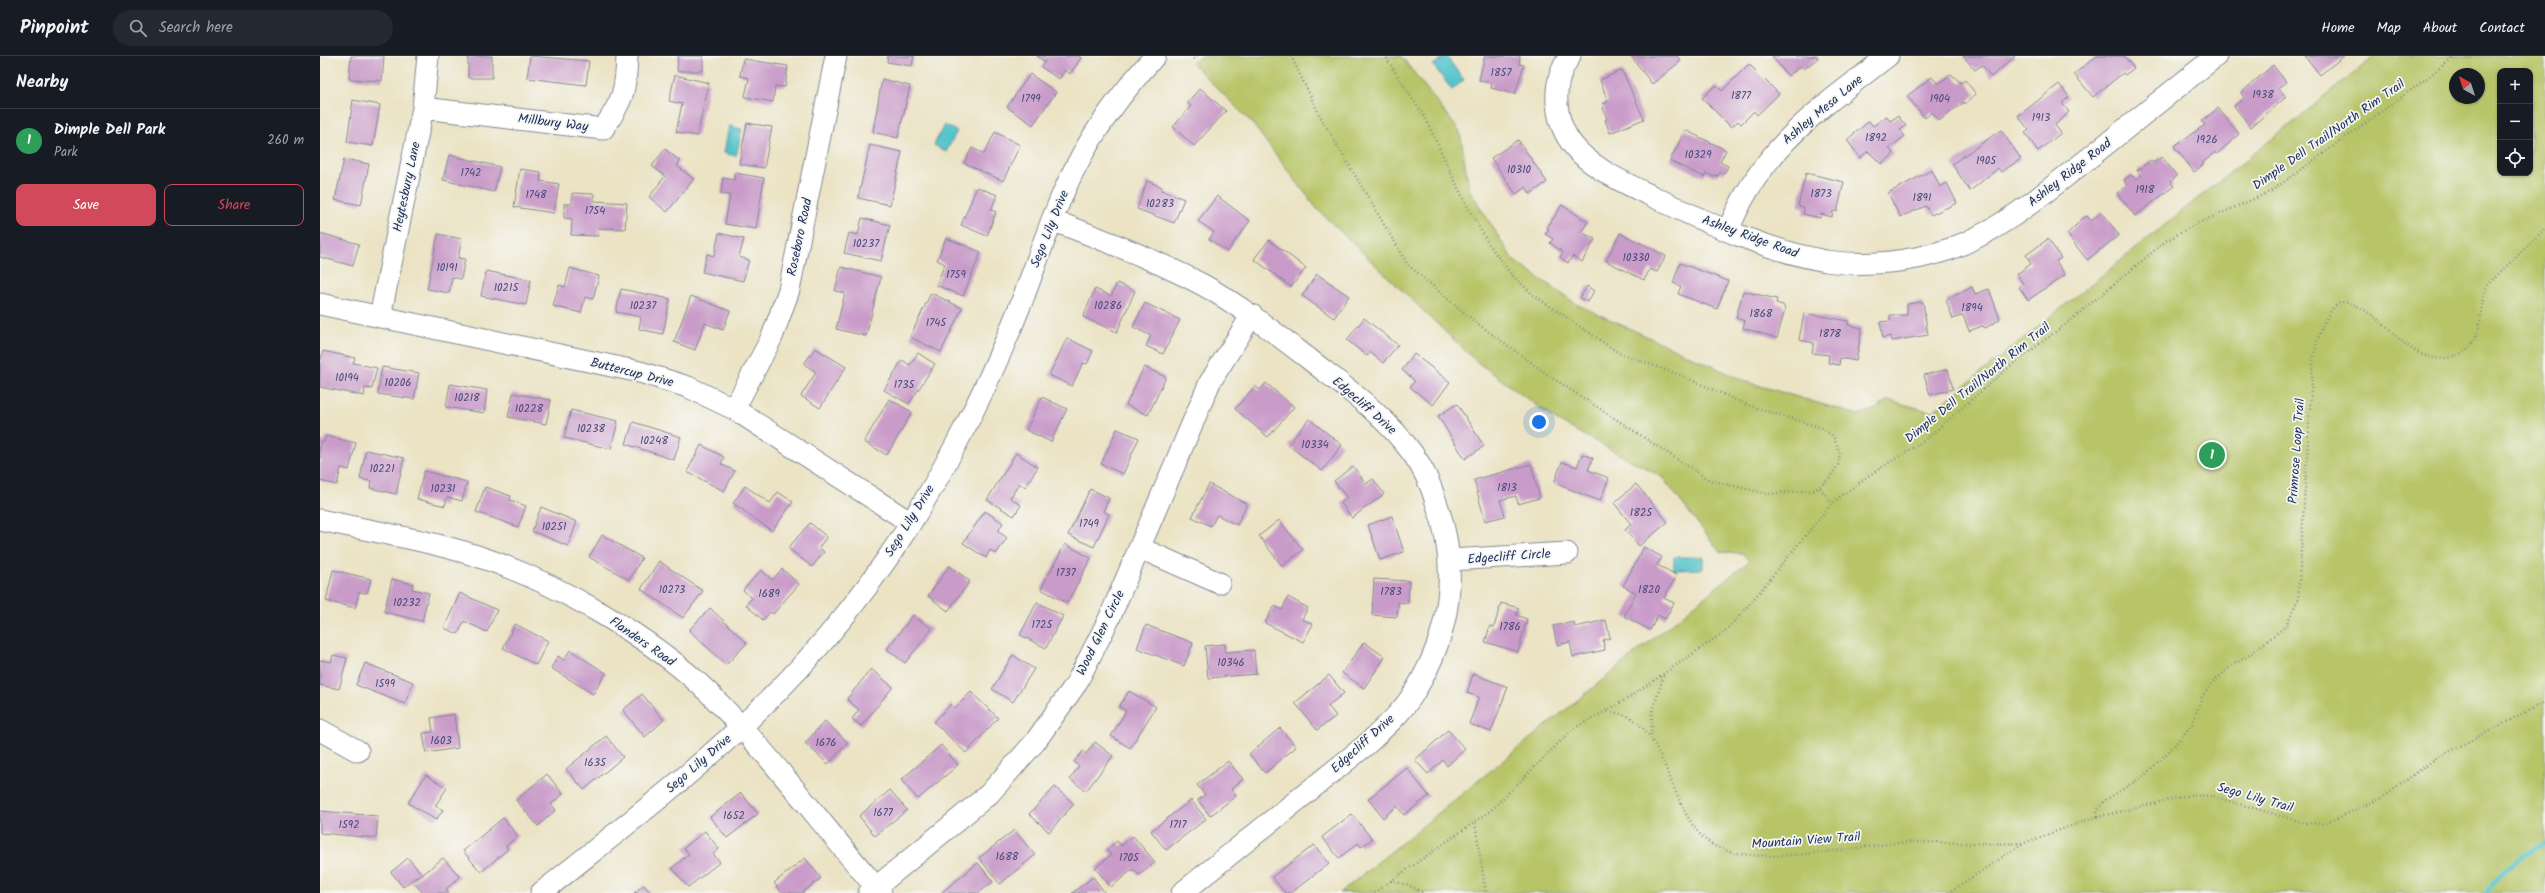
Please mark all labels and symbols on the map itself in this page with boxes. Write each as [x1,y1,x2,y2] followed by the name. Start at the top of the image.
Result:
[1490,64,1512,82] house number: 1857
[2449,68,2485,104] north arrow
[1778,70,1868,150] street label: Ashley Mesa Lane
[2248,74,2410,196] street label: Dimple Dell Trail/North Rim Trail
[2252,86,2274,104] house number: 1938
[1731,87,1752,105] house number: 1877
[1021,90,1041,108] house number: 1799
[1930,90,1950,108] house number: 1904
[517,108,590,138] street label: Millbury Way
[2032,109,2050,127] house number: 1913
[1865,129,1887,147] house number: 1892
[2196,131,2218,149] house number: 1926
[2024,133,2117,212] street label: Ashley Ridge Road
[387,140,427,234] street label: Heytesbury Lane
[1685,146,1712,164] house number: 10329
[1976,152,1997,170] house number: 1905
[1507,161,1532,179] house number: 10310
[461,164,481,182] house number: 1742
[2136,181,2155,199] house number: 1918
[1810,185,1832,203] house number: 1873
[525,186,547,204] house number: 1748
[1025,187,1075,271] street label: Sego Lily Drive
[1913,189,1931,207] house number: 1891
[1146,195,1174,213] house number: 10283
[782,196,819,278] street label: Roseboro Road
[585,202,605,220] house number: 1754
[1699,210,1802,264] street label: Ashley Ridge Road
[853,235,880,253] house number: 10237
[1622,249,1650,267] house number: 10330
[436,259,458,277] house number: 10191
[946,266,967,284] house number: 1759
[494,279,519,297] house number: 10215
[630,297,657,315] house number: 10237
[1094,297,1122,315] house number: 10286
[1961,299,1983,317] house number: 1894
[1750,305,1773,323] house number: 1868
[926,314,947,332] house number: 1745
[1901,317,2055,449] street label: Dimple Dell Trail/North Rim Trail
[1819,325,1841,343] house number: 1878
[588,352,676,394] street label: Buttercup Drive
[335,369,359,387] house number: 10194
[1327,372,1401,440] street label: Edgecliff Drive
[385,374,411,392] house number: 10206
[894,376,915,394] house number: 1735
[454,389,480,407] house number: 10218
[2283,398,2311,504] street label: Primrose Loop Trail
[515,400,544,418] house number: 10228
[1529,412,1549,432] your location
[577,420,606,438] house number: 10238
[640,432,668,450] house number: 10248
[1301,436,1329,454] house number: 10334
[2199,440,2225,470] pin: 1
[369,460,395,478] house number: 10221
[1497,479,1517,497] house number: 1813
[430,480,456,498] house number: 10231
[879,481,941,561] street label: Sego Lily Drive
[1630,504,1653,522] house number: 1825
[1079,515,1100,533] house number: 1749
[542,518,566,536] house number: 10251
[1467,544,1551,570] street label: Edgecliff Circle
[1056,564,1077,582] house number: 1737
[659,581,685,599] house number: 10273
[1638,581,1660,599] house number: 1820
[1380,583,1402,601] house number: 1783
[758,585,780,603] house number: 1689
[1071,587,1131,679] street label: Wood Glen Circle
[393,594,421,612] house number: 10232
[605,611,680,673] street label: Flanders Road
[1032,616,1054,634] house number: 1725
[1499,618,1521,636] house number: 1786
[1217,654,1245,672] house number: 10346
[375,675,396,693] house number: 1599
[1326,709,1400,779] street label: Edgecliff Drive
[661,729,737,799] street label: Sego Lily Drive
[430,732,452,750] house number: 1603
[816,734,836,752] house number: 1676
[584,754,607,772] house number: 1635
[2214,777,2296,819] street label: Sego Lily Trail
[873,804,894,822] house number: 1677
[723,807,745,825] house number: 1652
[338,816,360,834] house number: 1592
[1169,816,1187,834] house number: 1717
[1751,827,1861,855] street label: Mountain View Trail
[996,848,1019,866] house number: 1688
[1119,849,1140,867] house number: 1705

